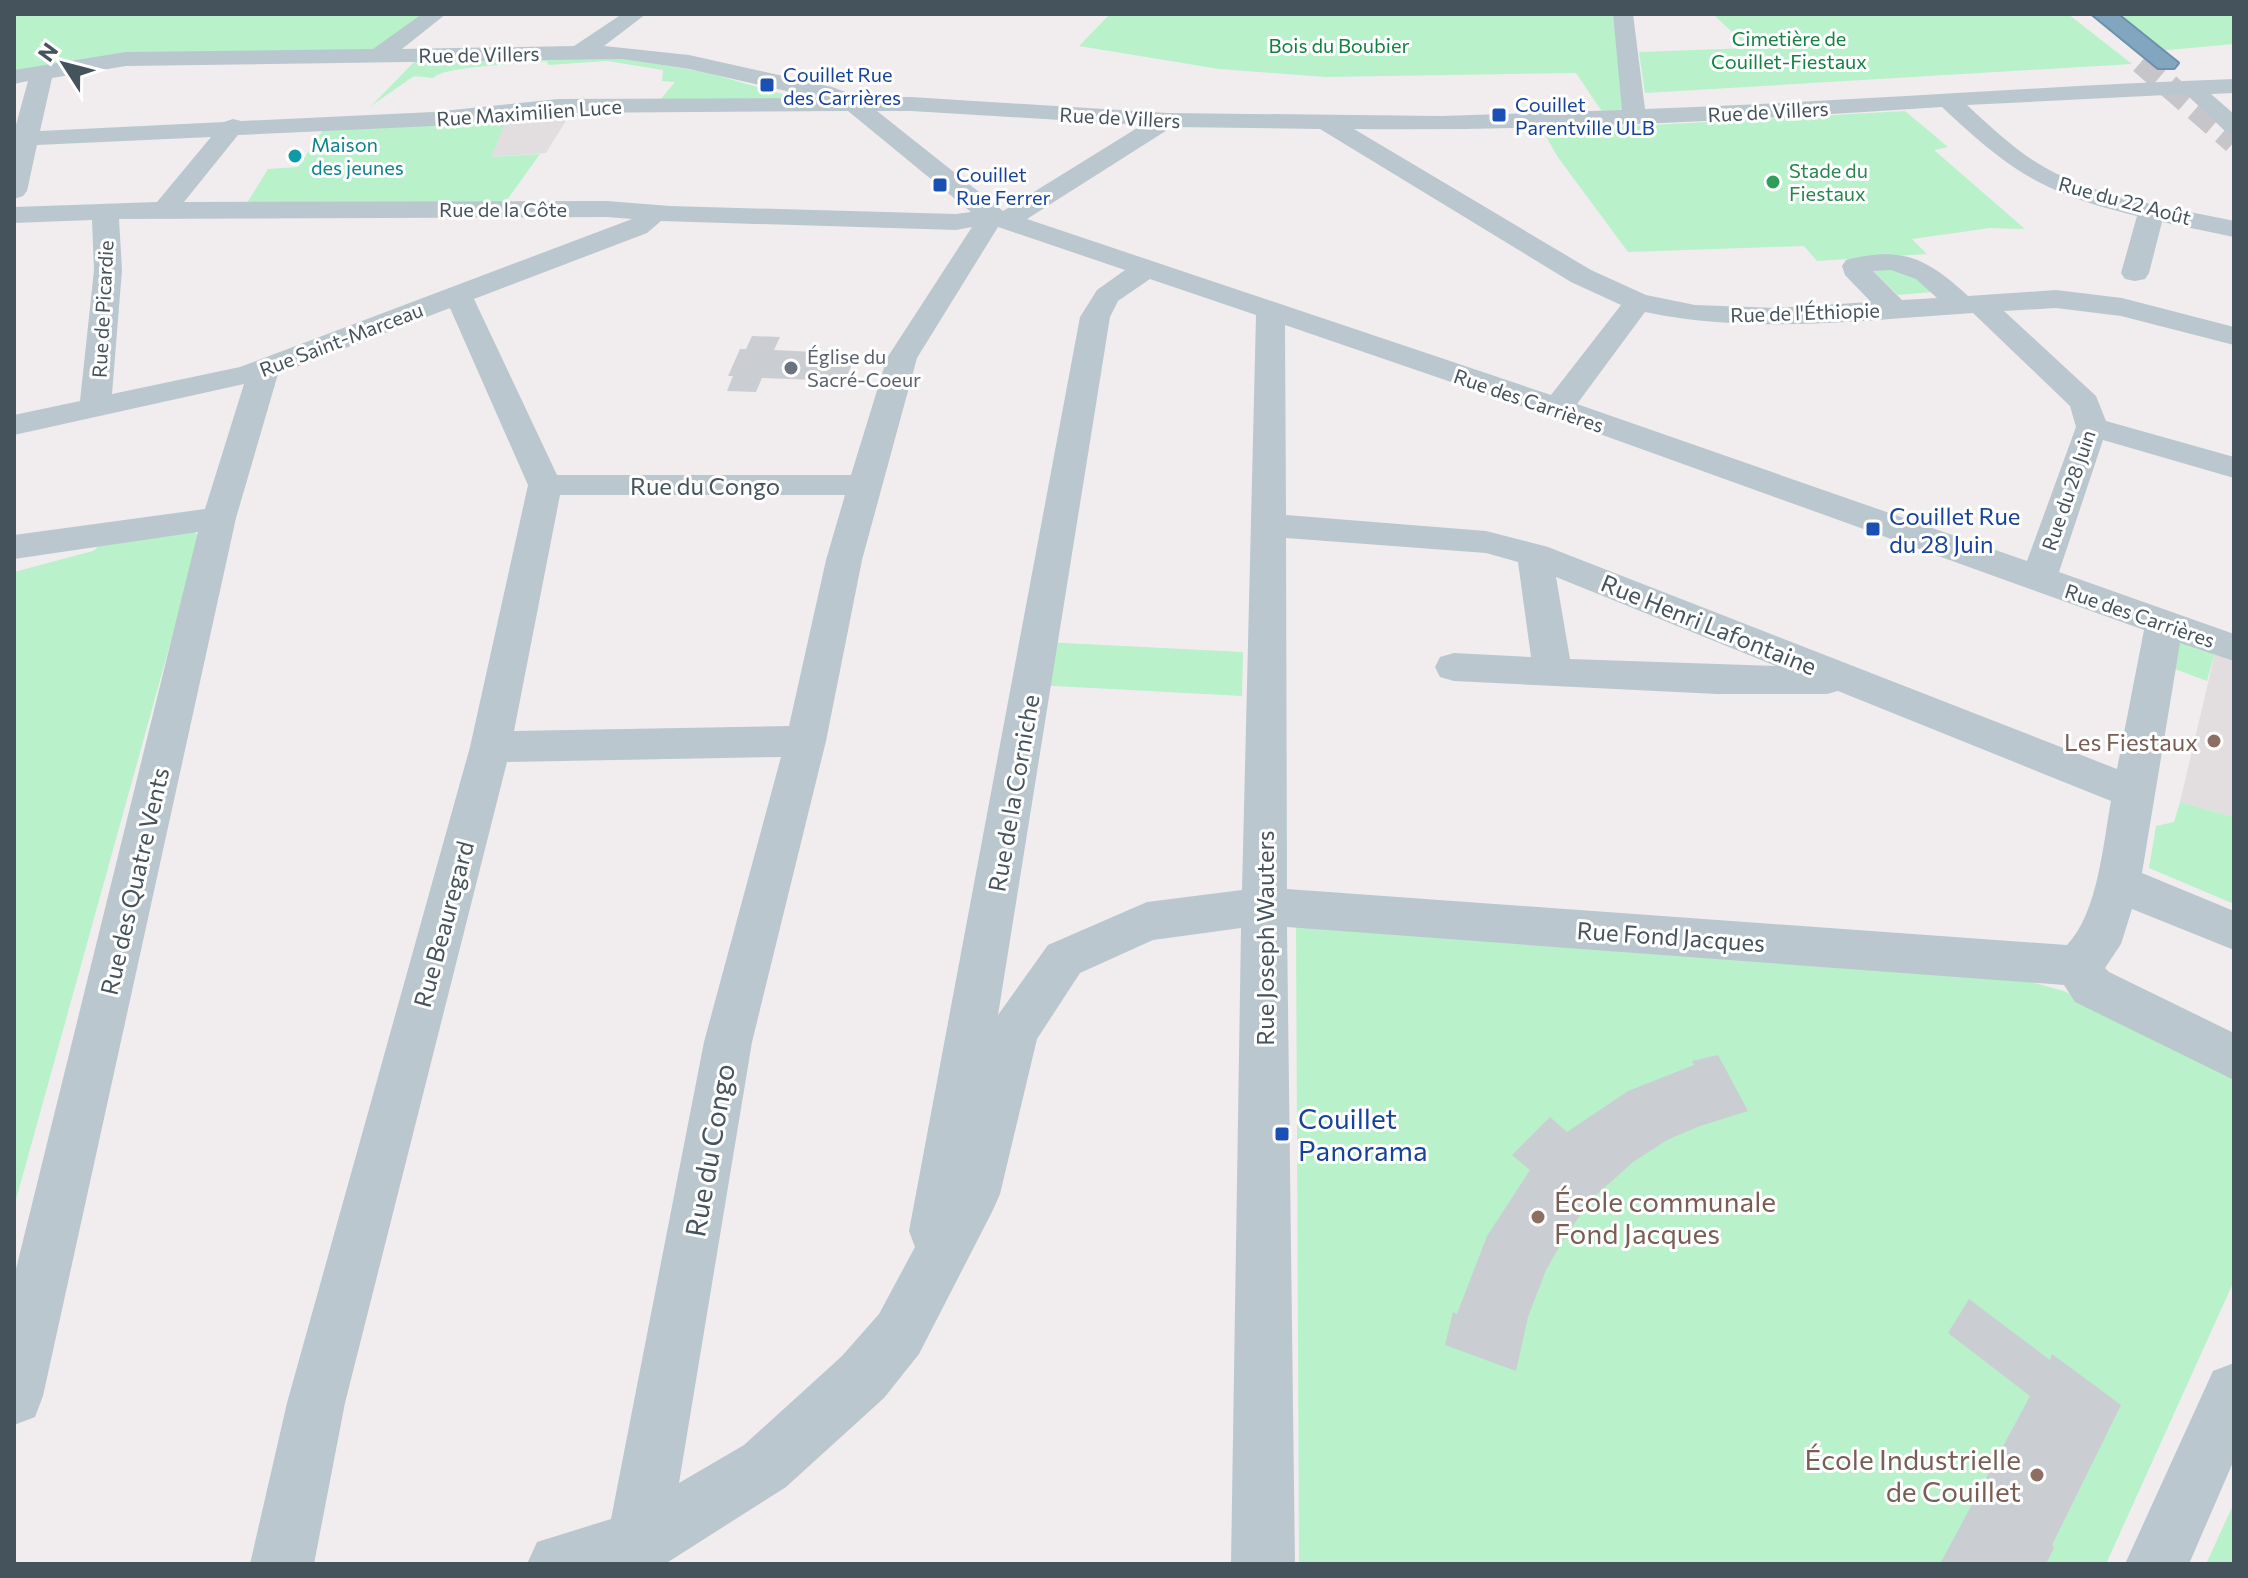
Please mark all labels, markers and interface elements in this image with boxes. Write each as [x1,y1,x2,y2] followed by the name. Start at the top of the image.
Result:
[24,24,104,104] north arrow
[1711,26,1867,73] park label: Cimetière de Couillet-Fiestaux
[1268,33,1410,57] park label: Bois du Boubier
[32,37,63,67] text: N
[418,41,540,67] street label: Rue de Villers
[783,62,901,109] place label: Couillet Rue des Carrières
[758,76,776,94] marker: Couillet Rue des Carrières
[1515,92,1655,139] place label: Couillet Parentville ULB
[436,94,622,130] street label: Rue Maximilien Luce
[1707,96,1829,126] street label: Rue de Villers
[1059,102,1181,132] street label: Rue de Villers
[1490,106,1508,124] marker: Couillet Parentville ULB
[311,132,404,179] place label: Maison des jeunes
[286,147,304,165] marker: Maison des jeunes
[1789,158,1868,205] place label: Stade du Fiestaux
[956,162,1051,209] place label: Couillet Rue Ferrer
[2056,171,2194,229] street label: Rue du 22 Août
[1764,173,1782,191] marker: Stade du Fiestaux
[931,176,949,194] marker: Couillet Rue Ferrer
[439,197,567,221] street label: Rue de la Côte
[86,240,118,378] street label: Rue de Picardie
[256,297,426,381] street label: Rue Saint-Marceau
[1730,297,1880,327] street label: Rue de l'Éthiopie
[807,344,921,391] place label: Église du Sacré-Coeur
[782,359,800,377] marker: Église du Sacré-Coeur
[1451,363,1607,437] street label: Rue des Carrières
[2036,427,2100,553] street label: Rue du 28 Juin
[630,471,780,500] street label: Rue du Congo
[1889,501,2020,558] place label: Couillet Rue du 28 Juin
[1864,520,1882,538] marker: Couillet Rue du 28 Juin
[1597,568,1821,680] street label: Rue Henri Lafontaine
[2062,578,2218,652] street label: Rue des Carrières
[981,692,1045,894] street label: Rue de la Corniche
[2064,727,2198,756] place label: Les Fiestaux
[2205,732,2223,750] marker: Les Fiestaux
[94,764,174,998] street label: Rue des Quatre Vents
[1250,830,1279,1046] street label: Rue Joseph Wauters
[407,838,479,1010] street label: Rue Beauregard
[1576,915,1766,957] street label: Rue Fond Jacques
[677,1061,741,1239] street label: Rue du Congo
[1298,1101,1428,1167] place label: Couillet Panorama
[1273,1125,1291,1143] marker: Couillet Panorama
[1554,1184,1776,1250] place label: École communale Fond Jacques
[1529,1208,1547,1226] marker: École communale Fond Jacques
[1805,1442,2021,1508] place label: École Industrielle de Couillet
[2028,1466,2046,1484] marker: École Industrielle de Couillet

